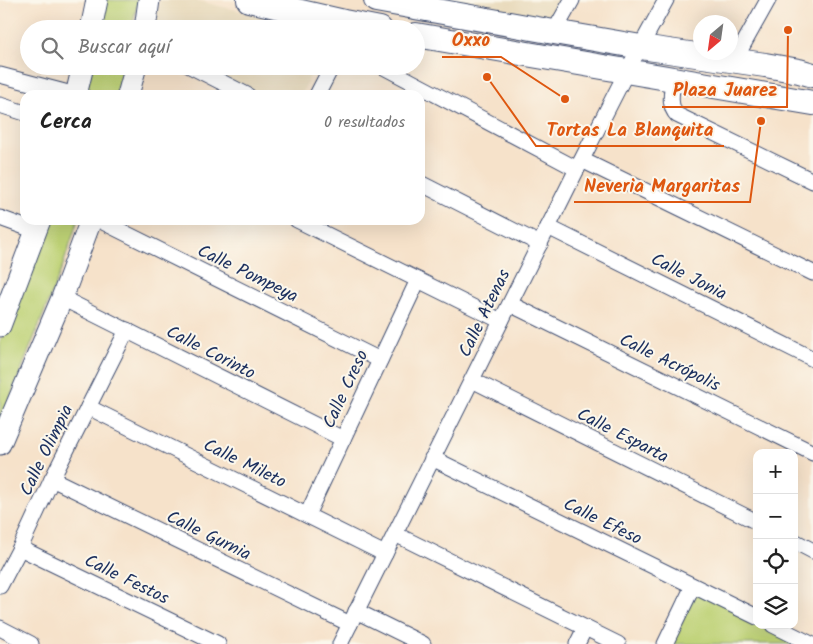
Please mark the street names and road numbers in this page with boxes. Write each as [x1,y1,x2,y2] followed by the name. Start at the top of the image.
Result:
[192,237,303,311] street label: Calle Pompeya
[645,246,732,309] street label: Calle Jonia
[451,264,519,363] street label: Calle Atenas
[160,318,260,388] street label: Calle Corinto
[614,326,725,401] street label: Calle Acrópolis
[315,345,377,434] street label: Calle Creso
[13,400,82,501] street label: Calle Olimpia
[571,401,673,472] street label: Calle Esparta
[198,432,291,497] street label: Calle Mileto
[558,491,647,554] street label: Calle Efeso
[161,503,256,569] street label: Calle Gurnia
[79,547,174,614] street label: Calle Festos

